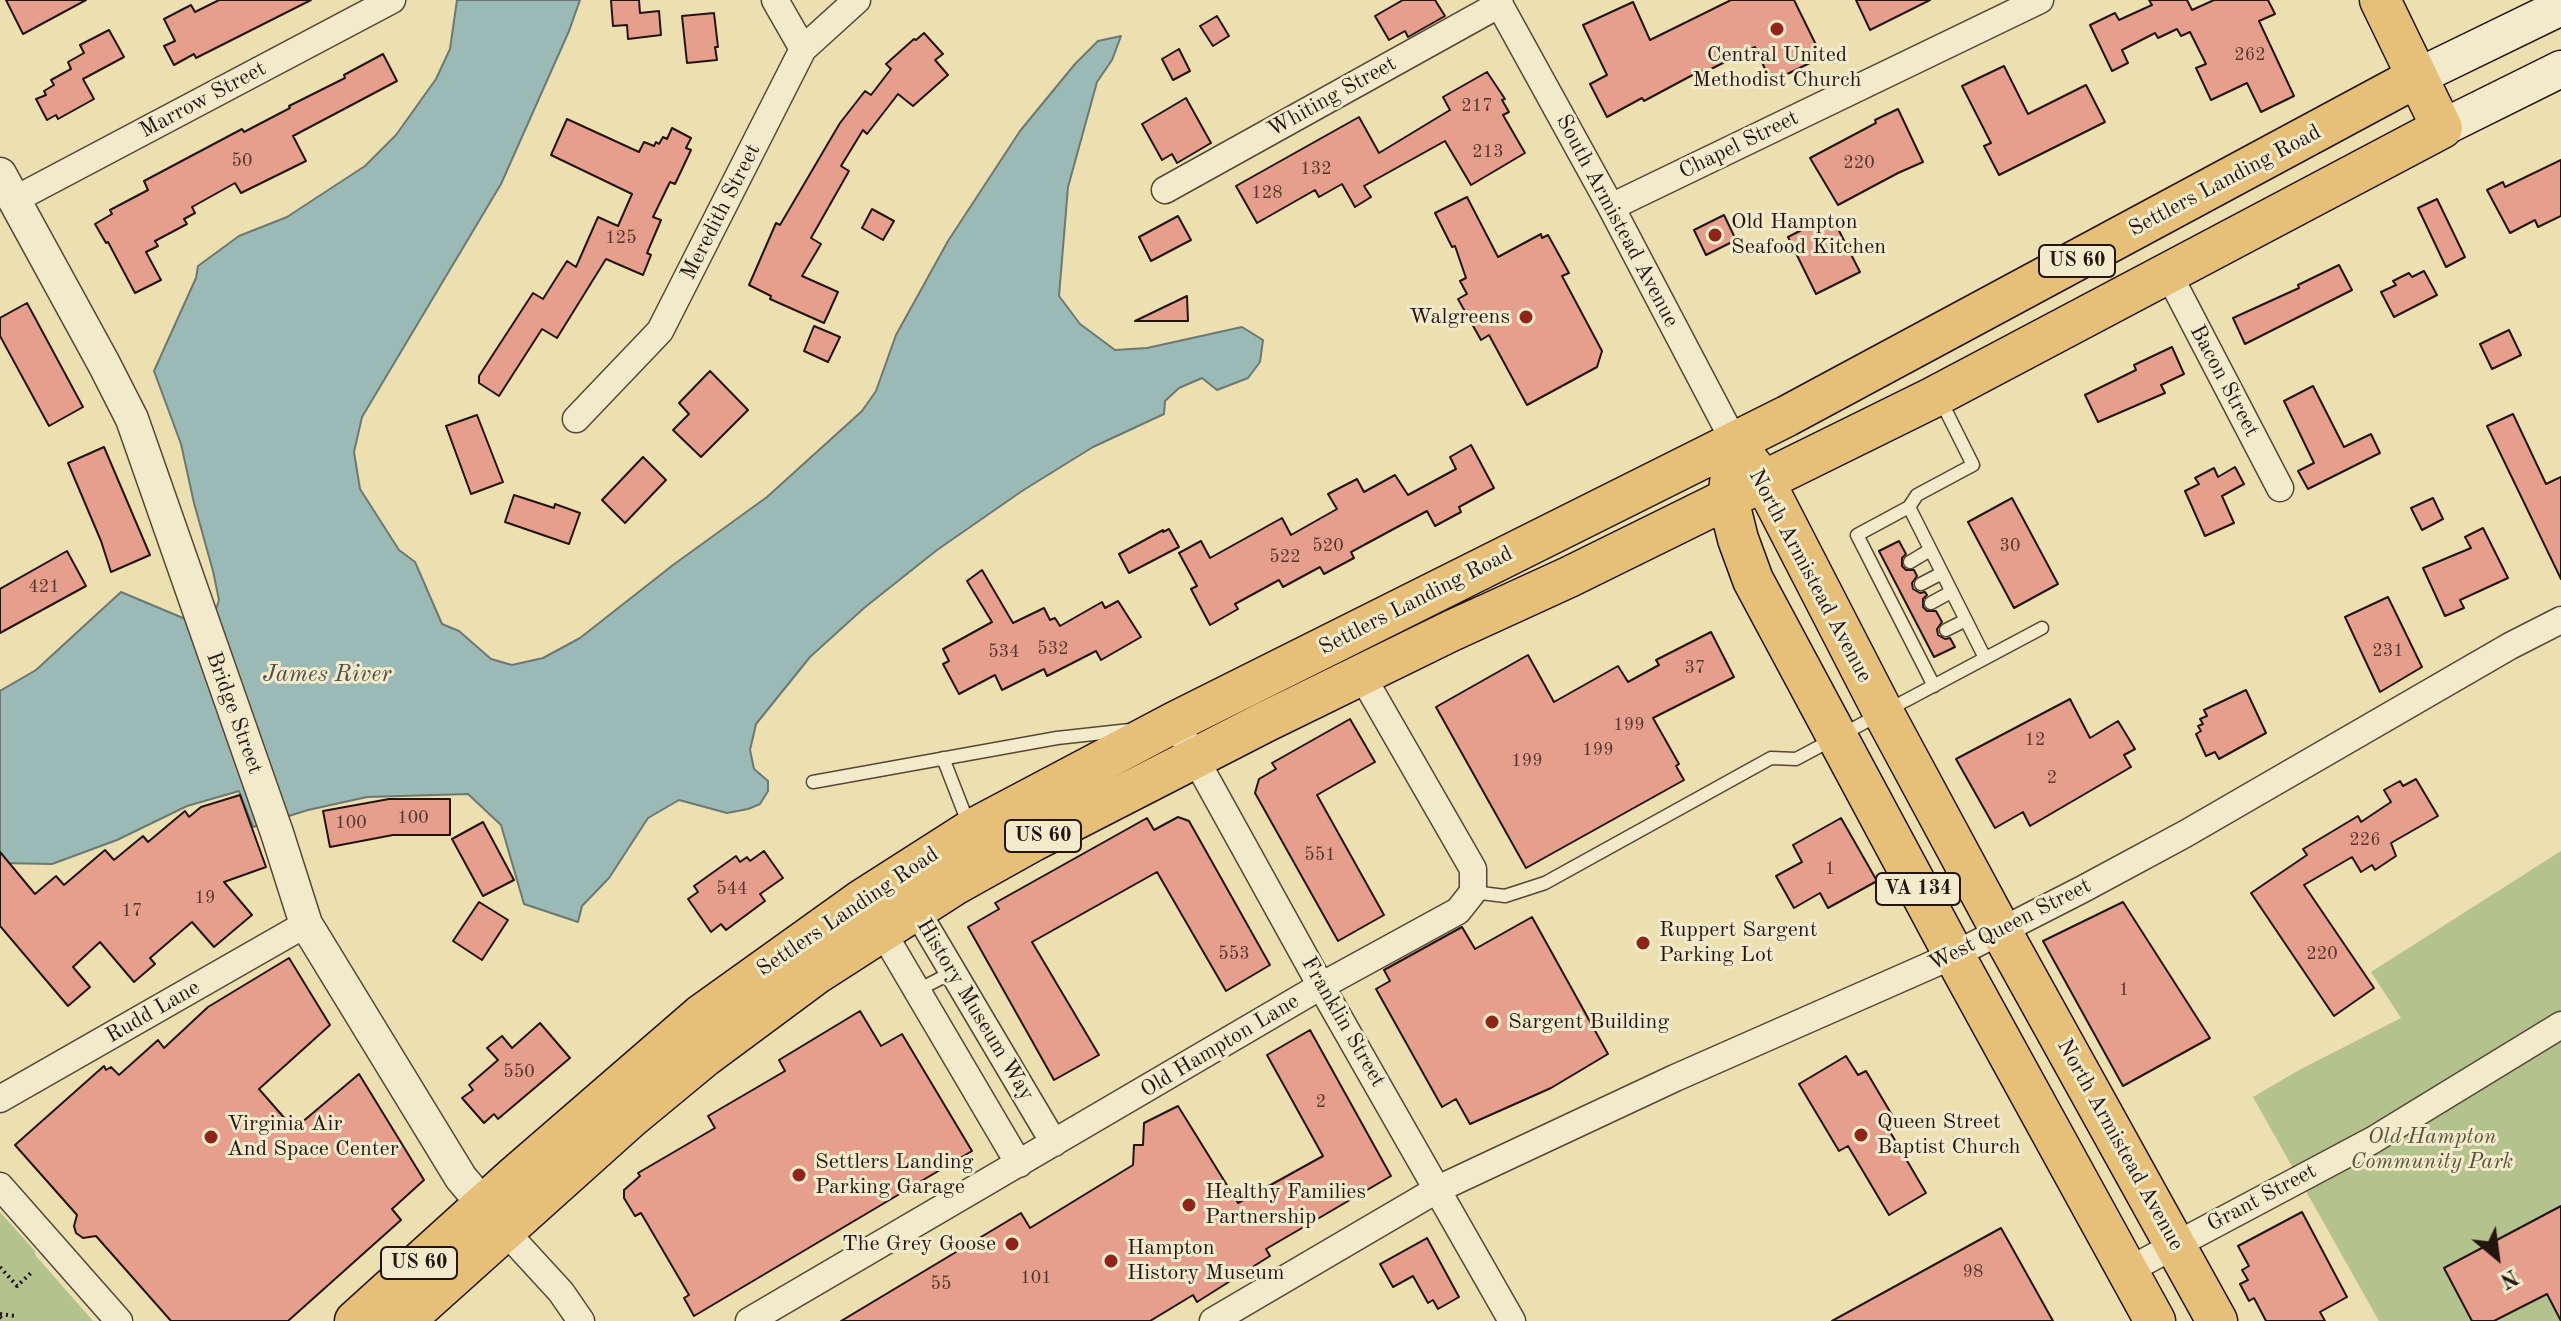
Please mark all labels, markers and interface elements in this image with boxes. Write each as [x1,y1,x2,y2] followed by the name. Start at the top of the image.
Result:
[1768,20,1786,38] marker: Central United Methodist Church
[1692,42,1862,94] place label: Central United Methodist Church
[2234,44,2266,66] house number: 262
[1263,51,1401,143] street label: Whiting Street
[135,56,271,144] street label: Marrow Street
[1461,95,1493,117] house number: 217
[1675,105,1803,185] street label: Chapel Street
[1550,110,1684,332] street label: South Armistead Avenue
[2124,119,2326,243] street label: Settlers Landing Road
[675,140,767,284] street label: Meredith Street
[1472,141,1504,163] house number: 213
[232,150,252,172] house number: 50
[1843,152,1875,174] house number: 220
[1300,158,1332,180] house number: 132
[1251,182,1283,204] house number: 128
[1731,209,1886,260] place label: Old Hampton Seafood Kitchen
[1706,226,1724,244] marker: Old Hampton Seafood Kitchen
[605,227,637,249] house number: 125
[2039,245,2115,277] road number: US 60
[1409,304,1510,330] place label: Walgreens
[1517,308,1535,326] marker: Walgreens
[2183,321,2265,441] street label: Bacon Street
[1743,465,1877,687] street label: North Armistead Avenue
[1312,535,1344,557] house number: 520
[2000,535,2020,557] house number: 30
[1315,541,1517,661] street label: Settlers Landing Road
[1269,546,1301,568] house number: 522
[28,576,60,598] house number: 421
[1037,638,1069,660] house number: 532
[2372,640,2404,662] house number: 231
[988,641,1020,663] house number: 534
[200,648,268,778] street label: Bridge Street
[1685,657,1705,679] house number: 37
[263,661,391,689] water label: James River
[1613,714,1645,736] house number: 199
[2025,729,2045,751] house number: 12
[1582,739,1614,761] house number: 199
[1511,750,1543,772] house number: 199
[2047,767,2057,789] house number: 2
[397,807,429,829] house number: 100
[335,812,367,834] house number: 100
[1005,820,1081,852] road number: US 60
[2349,829,2381,851] house number: 226
[752,841,944,983] street label: Settlers Landing Road
[1304,844,1336,866] house number: 551
[1825,858,1835,880] house number: 1
[1876,873,1960,905] road number: VA 134
[1924,873,2096,977] street label: West Queen Street
[716,878,748,900] house number: 544
[195,887,215,909] house number: 19
[122,900,142,922] house number: 17
[910,914,1040,1106] street label: History Museum Way
[1659,917,1817,968] place label: Ruppert Sargent Parking Lot
[1634,934,1652,952] marker: Ruppert Sargent Parking Lot
[1218,943,1250,965] house number: 553
[2306,943,2338,965] house number: 220
[1295,952,1391,1092] street label: Franklin Street
[101,975,205,1049] street label: Rudd Lane
[2119,979,2129,1001] house number: 1
[1136,988,1304,1104] street label: Old Hampton Lane
[1508,1009,1669,1035] place label: Sargent Building
[1483,1013,1501,1031] marker: Sargent Building
[2051,1035,2189,1255] street label: North Armistead Avenue
[503,1061,535,1083] house number: 550
[1316,1091,1326,1113] house number: 2
[1877,1109,2021,1160] place label: Queen Street Baptist Church
[227,1111,399,1162] place label: Virginia Air And Space Center
[2351,1124,2513,1176] park label: Old Hampton Community Park
[1852,1126,1870,1144] marker: Queen Street Baptist Church
[202,1128,220,1146] marker: Virginia Air And Space Center
[815,1149,974,1200] place label: Settlers Landing Parking Garage
[2203,1158,2321,1238] street label: Grant Street
[790,1166,808,1184] marker: Settlers Landing Parking Garage
[1205,1179,1366,1230] place label: Healthy Families Partnership
[1180,1196,1198,1214] marker: Healthy Families Partnership
[2457,1217,2537,1297] north arrow
[842,1231,996,1257] place label: The Grey Goose
[1003,1235,1021,1253] marker: The Grey Goose
[1127,1235,1284,1286] place label: Hampton History Museum
[381,1247,457,1279] road number: US 60
[1102,1252,1120,1270] marker: Hampton History Museum
[1963,1261,1983,1283] house number: 98
[2496,1264,2521,1292] text: N
[1020,1267,1052,1289] house number: 101
[931,1273,951,1295] house number: 55

